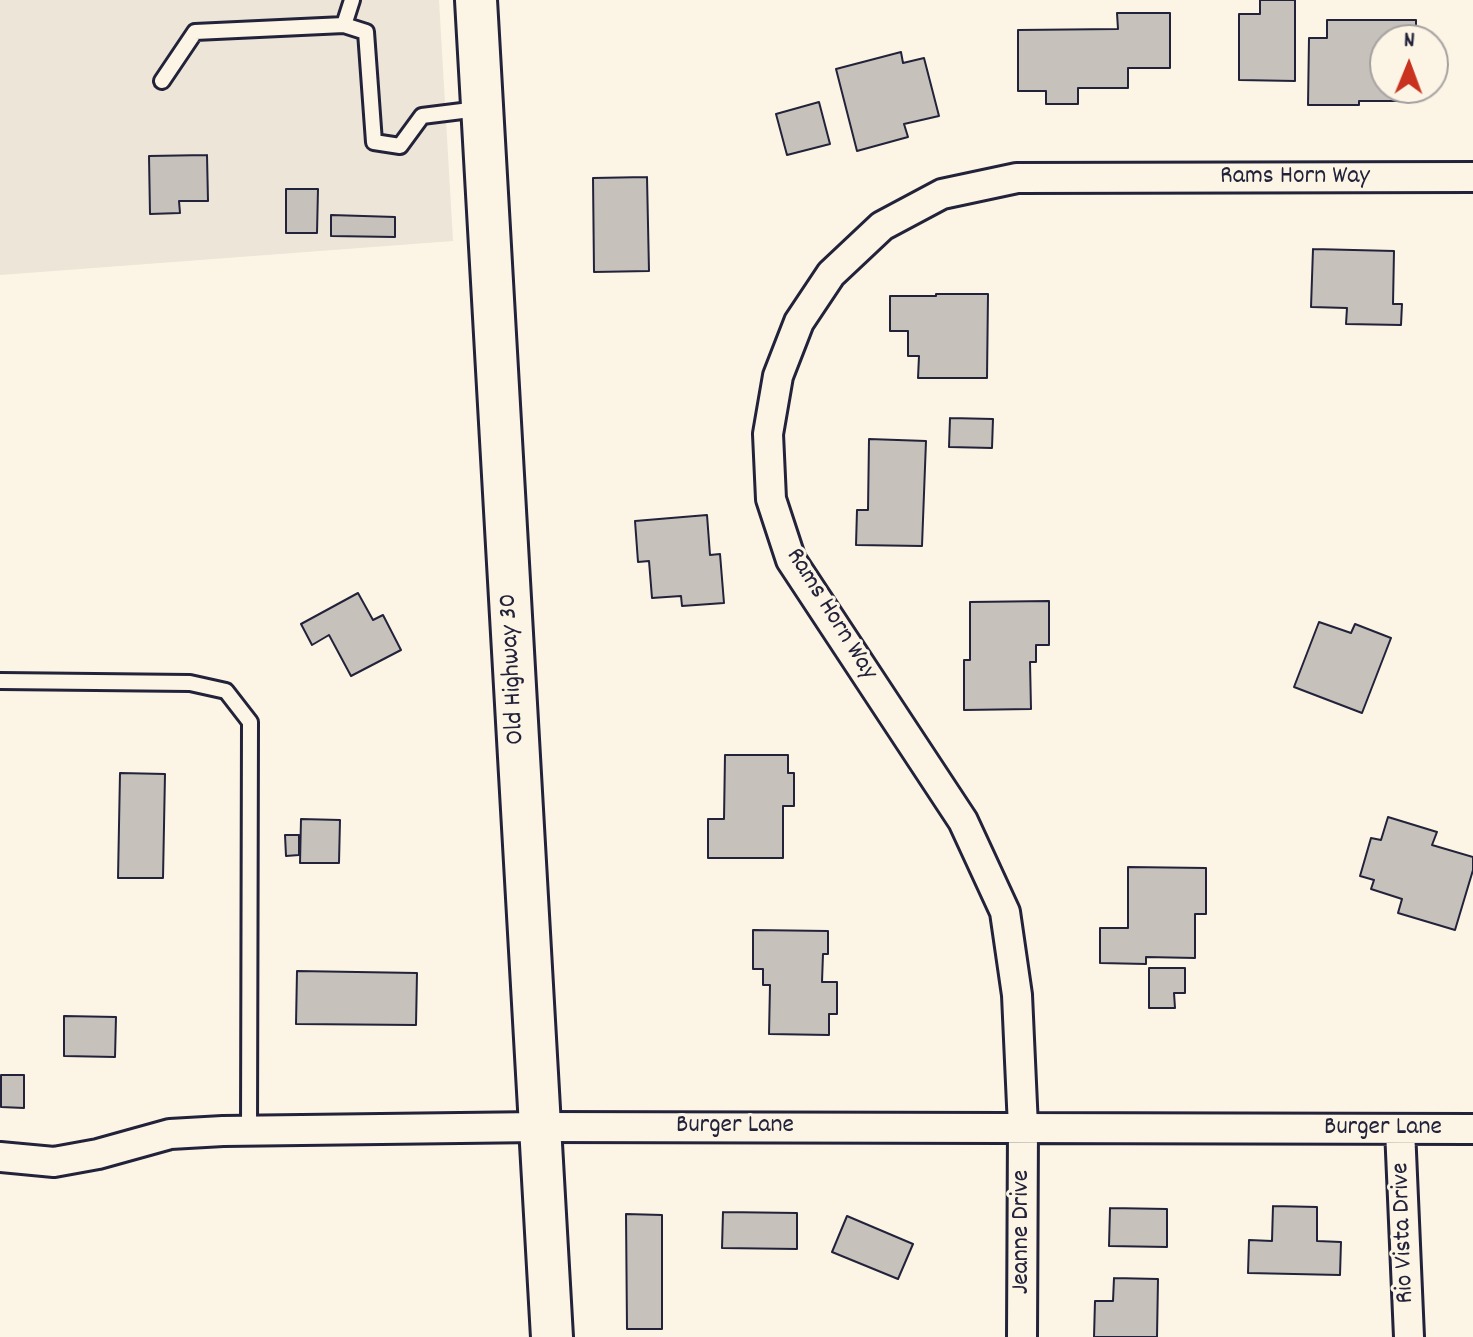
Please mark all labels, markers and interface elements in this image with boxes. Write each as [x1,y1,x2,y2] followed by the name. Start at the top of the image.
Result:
[1369,24,1449,104] north arrow
[1404,26,1415,57] text: N
[1220,162,1370,194] street label: Rams Horn Way
[777,543,883,687] street label: Rams Horn Way
[494,592,534,746] street label: Old Highway 30
[676,1111,794,1143] street label: Burger Lane
[1324,1113,1442,1145] street label: Burger Lane
[1387,1162,1423,1304] street label: Rio Vista Drive
[1007,1170,1039,1294] street label: Jeanne Drive

